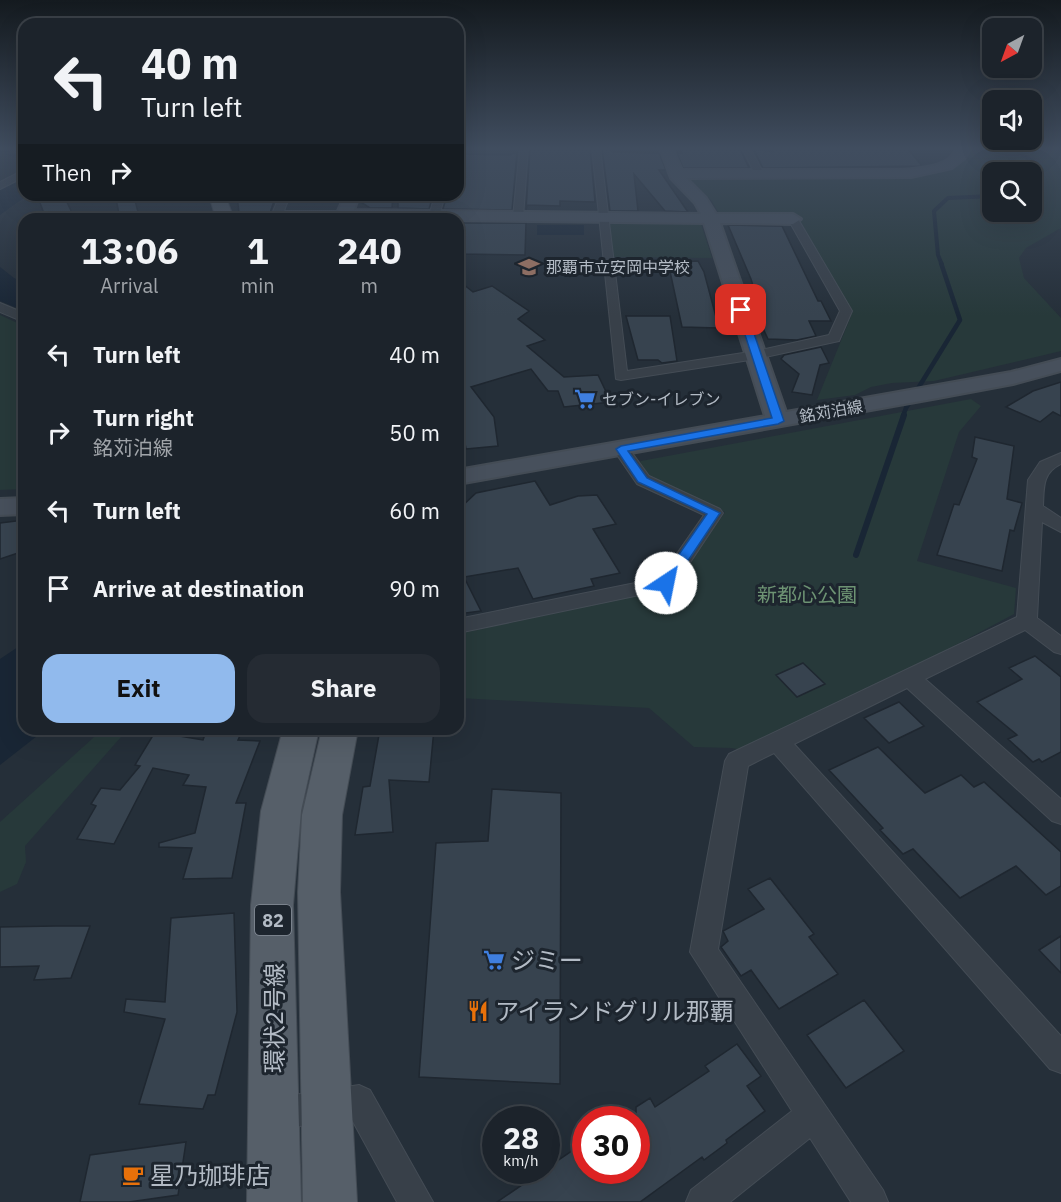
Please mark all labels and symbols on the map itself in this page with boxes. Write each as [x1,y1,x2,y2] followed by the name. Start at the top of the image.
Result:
[982,18,1042,78] north arrow
[517,255,541,279] school or university icon: 那覇市立安岡中学校
[546,257,690,277] place label: 那覇市立安岡中学校
[715,284,766,335] pin
[573,387,597,411] supermarket icon: セブン-イレブン
[602,389,720,409] place label: セブン-イレブン
[798,396,864,426] street label: 銘苅泊線
[634,551,698,615] position arrow
[757,581,857,608] park label: 新都心公園
[255,905,291,935] road number: 82
[511,944,583,976] place label: ジミー
[482,948,506,972] supermarket icon: ジミー
[258,963,290,1073] street label: 環状2号線
[495,995,734,1027] place label: アイランドグリル那覇
[466,999,490,1023] restaurant icon: アイランドグリル那覇
[572,1106,650,1184] speed limit sign: 30
[150,1159,270,1191] place label: 星乃珈琲店
[121,1163,145,1187] cafe icon: 星乃珈琲店

